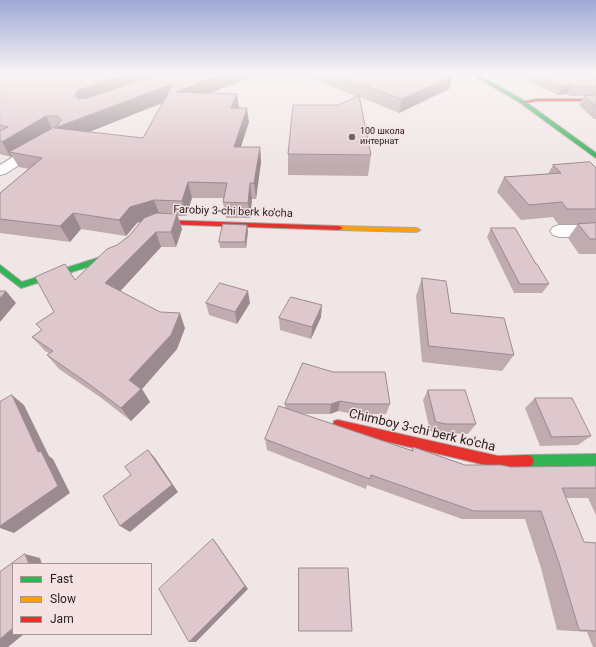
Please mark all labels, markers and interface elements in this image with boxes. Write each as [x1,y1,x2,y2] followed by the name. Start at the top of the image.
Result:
[360,127,405,148] place label: 100 школа интернат
[347,132,357,142] marker: 100 школа интернат
[173,203,293,221] street label: Farobiy 3-chi berk ko'cha
[347,407,497,455] street label: Chimboy 3-chi berk ko'cha
[12,563,152,635] legend
[50,572,73,586] text: Fast
[50,592,76,606] text: Slow
[50,612,74,626] text: Jam

